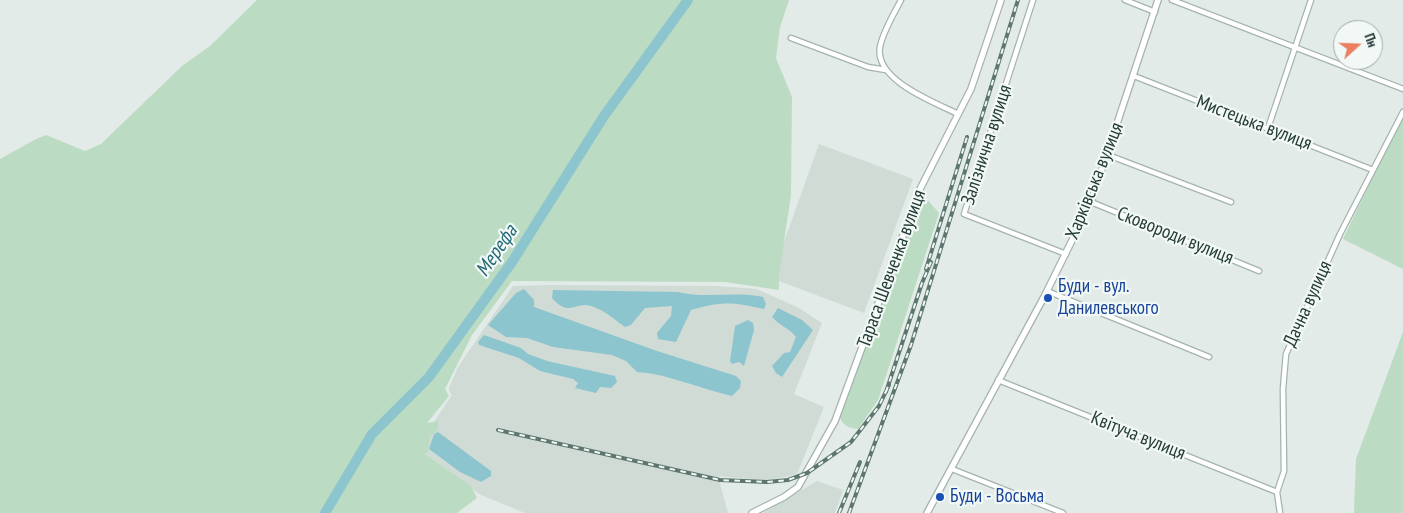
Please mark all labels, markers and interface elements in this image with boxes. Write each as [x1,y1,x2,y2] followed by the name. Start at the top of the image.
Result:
[1333,20,1383,70] north arrow
[1360,31,1382,50] text: Пн
[957,82,1017,208] street label: Залізнична вулиця
[1193,91,1315,155] street label: Мистецька вулиця
[1061,119,1129,243] street label: Харківська вулиця
[853,187,931,351] street label: Тараса Шевченка вулиця
[1113,202,1237,270] street label: Сковороди вулиця
[471,221,523,281] water label: Мерефа
[1279,257,1337,351] street label: Дачна вулиця
[1058,276,1159,320] place label: Буди - вул. Данилевського
[1042,292,1054,304] marker: Буди - вул. Данилевського
[1087,407,1189,465] street label: Квітуча вулиця
[950,486,1044,508] place label: Буди - Восьма
[934,491,946,503] marker: Буди - Восьма

